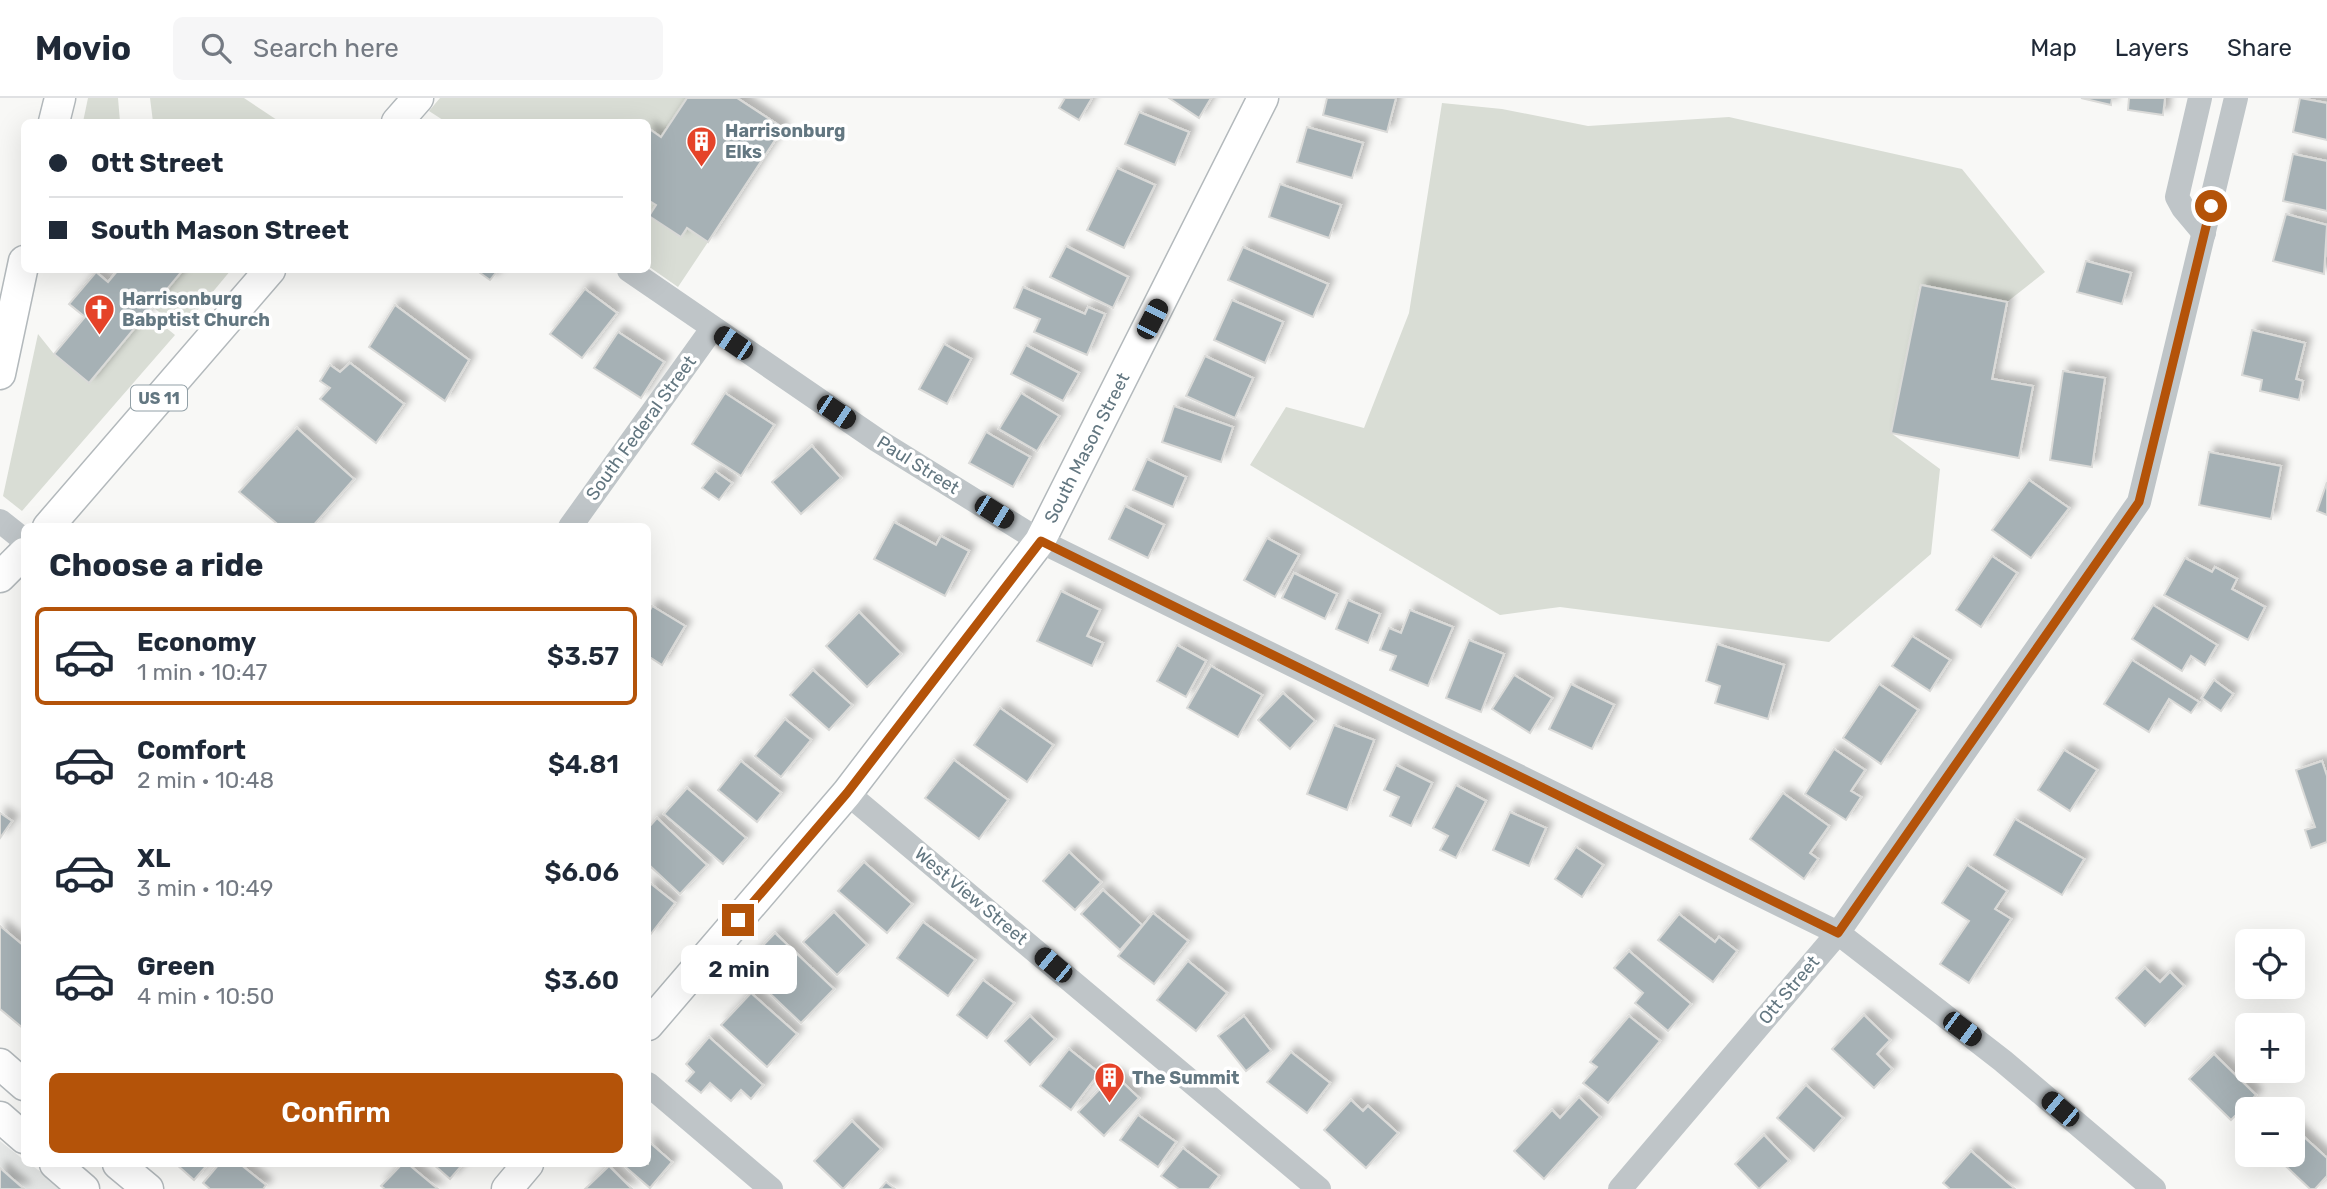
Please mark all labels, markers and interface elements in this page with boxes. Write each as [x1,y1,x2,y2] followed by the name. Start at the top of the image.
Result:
[173,17,663,80] search box
[35,29,131,68] text: Movio
[197,29,235,67] icon: search
[253,33,399,64] text: Search here
[2030,34,2077,62] text: Map
[2115,34,2189,62] text: Layers
[2227,34,2292,62] text: Share
[725,120,845,163] place label: Harrisonburg Elks
[685,124,719,168] building icon: Harrisonburg Elks
[91,148,223,179] text: Ott Street
[2195,190,2227,222] route start
[91,215,349,246] text: South Mason Street
[122,288,270,331] place label: Harrisonburg Babptist Church
[82,292,116,336] church icon: Harrisonburg Babptist Church
[1134,296,1171,342] car
[710,323,757,363] car
[581,351,701,505] street label: South Federal Street
[1040,369,1134,527] street label: South Mason Street
[131,386,187,410] road number: US 11
[813,392,860,432] car
[873,431,963,499] street label: Paul Street
[971,492,1018,532] car
[49,546,263,584] text: Choose a ride
[53,625,116,688] icon: car
[137,627,256,658] text: Economy
[547,641,619,672] text: $3.57
[137,658,267,686] text: 1 min · 10:47
[53,733,116,796] icon: car
[137,735,246,766] text: Comfort
[548,749,619,780] text: $4.81
[137,766,274,794] text: 2 min · 10:48
[53,841,116,904] icon: car
[910,842,1032,950] street label: West View Street
[137,843,170,874] text: XL
[544,857,619,888] text: $6.06
[137,874,273,902] text: 3 min · 10:49
[722,904,754,936] route end
[2235,929,2305,1167] map controls
[2235,929,2305,999] button: locate
[1031,943,1076,987] car
[680,944,796,994] callout: 2 min
[53,949,116,1012] icon: car
[137,951,215,982] text: Green
[1754,951,1824,1029] street label: Ott Street
[708,955,770,983] text: 2 min
[544,965,619,996] text: $3.60
[137,982,274,1010] text: 4 min · 10:50
[1939,1008,1986,1050] car
[2235,1013,2305,1083] button: +
[1092,1061,1126,1105] building icon: The Summit
[1132,1067,1239,1089] place label: The Summit
[49,1073,623,1153] button: Confirm
[2038,1087,2083,1131] car
[2235,1097,2305,1167] button: −

